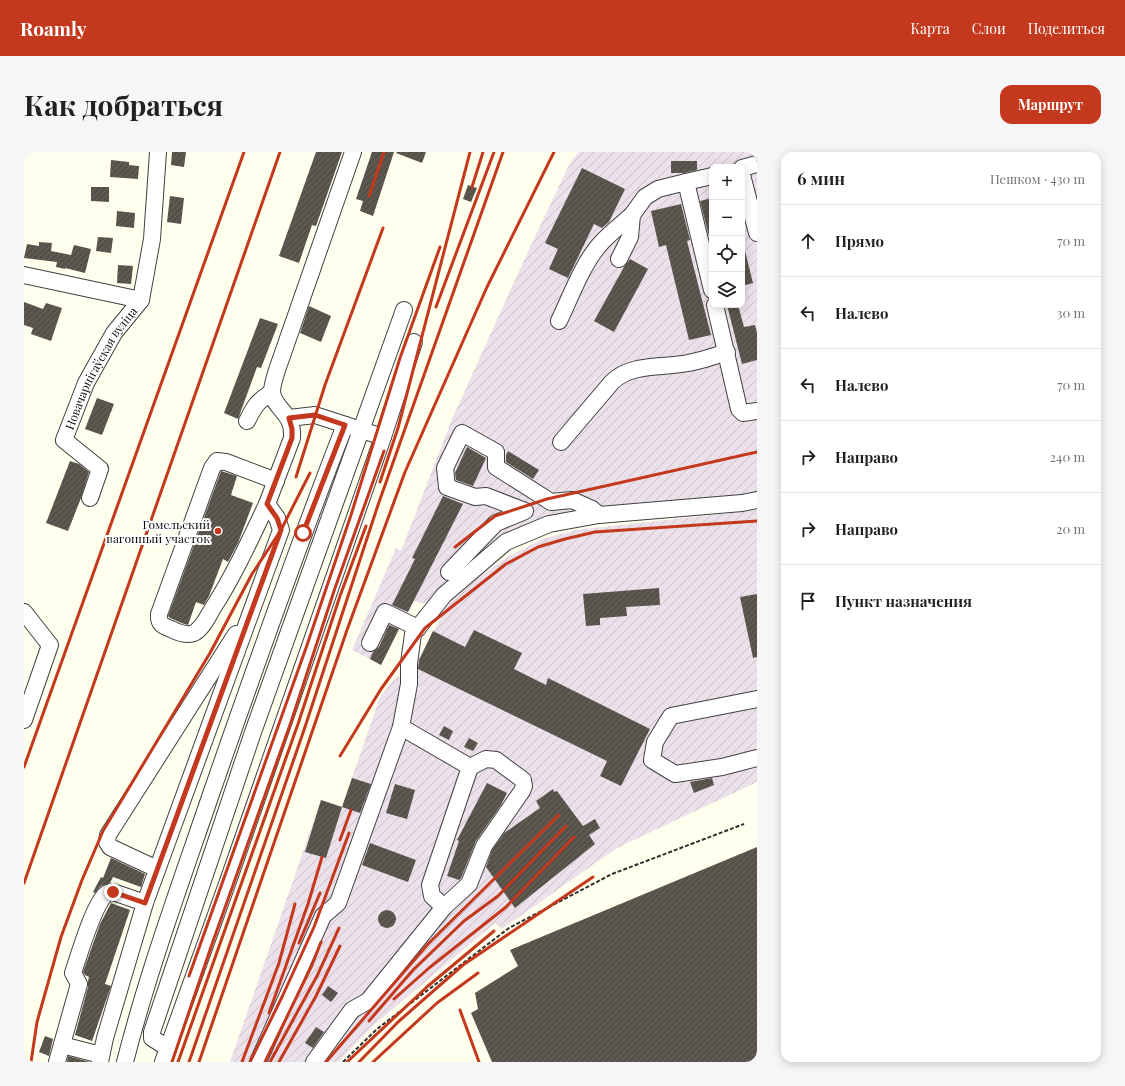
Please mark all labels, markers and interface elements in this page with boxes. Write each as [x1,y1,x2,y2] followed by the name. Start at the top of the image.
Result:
[20,15,87,41] text: Roamly
[910,19,950,38] text: Карта
[972,19,1006,38] text: Слои
[1028,19,1105,38] text: Поделиться
[1000,85,1101,124] button: Маршрут
[24,86,223,123] text: Как добраться
[709,164,745,308] map controls
[709,164,745,200] button: +
[797,167,845,189] text: 6 мин
[990,170,1085,187] text: Пешком · 430 m
[709,200,745,236] button: −
[797,230,819,252] icon: ahead
[835,231,884,251] text: Прямо
[1057,232,1085,249] text: 70 m
[709,236,745,272] button: locate
[709,272,745,308] button: layers
[797,302,819,324] icon: left
[61,303,140,432] street label: Новачарнігаўская вуліца
[835,303,888,323] text: Налево
[1057,304,1085,321] text: 30 m
[797,374,819,396] icon: left
[835,375,888,395] text: Налево
[1057,376,1085,393] text: 70 m
[797,446,819,468] icon: right
[835,447,898,467] text: Направо
[1050,448,1085,465] text: 240 m
[106,516,210,546] place label: Гомельский вагонный участок
[797,518,819,540] icon: right
[835,519,898,539] text: Направо
[1056,520,1085,537] text: 20 m
[294,524,312,542] route start
[213,526,223,536] marker: Гомельский вагонный участок
[797,590,819,612] icon: arrive
[835,591,972,611] text: Пункт назначения
[104,883,122,901] route end

